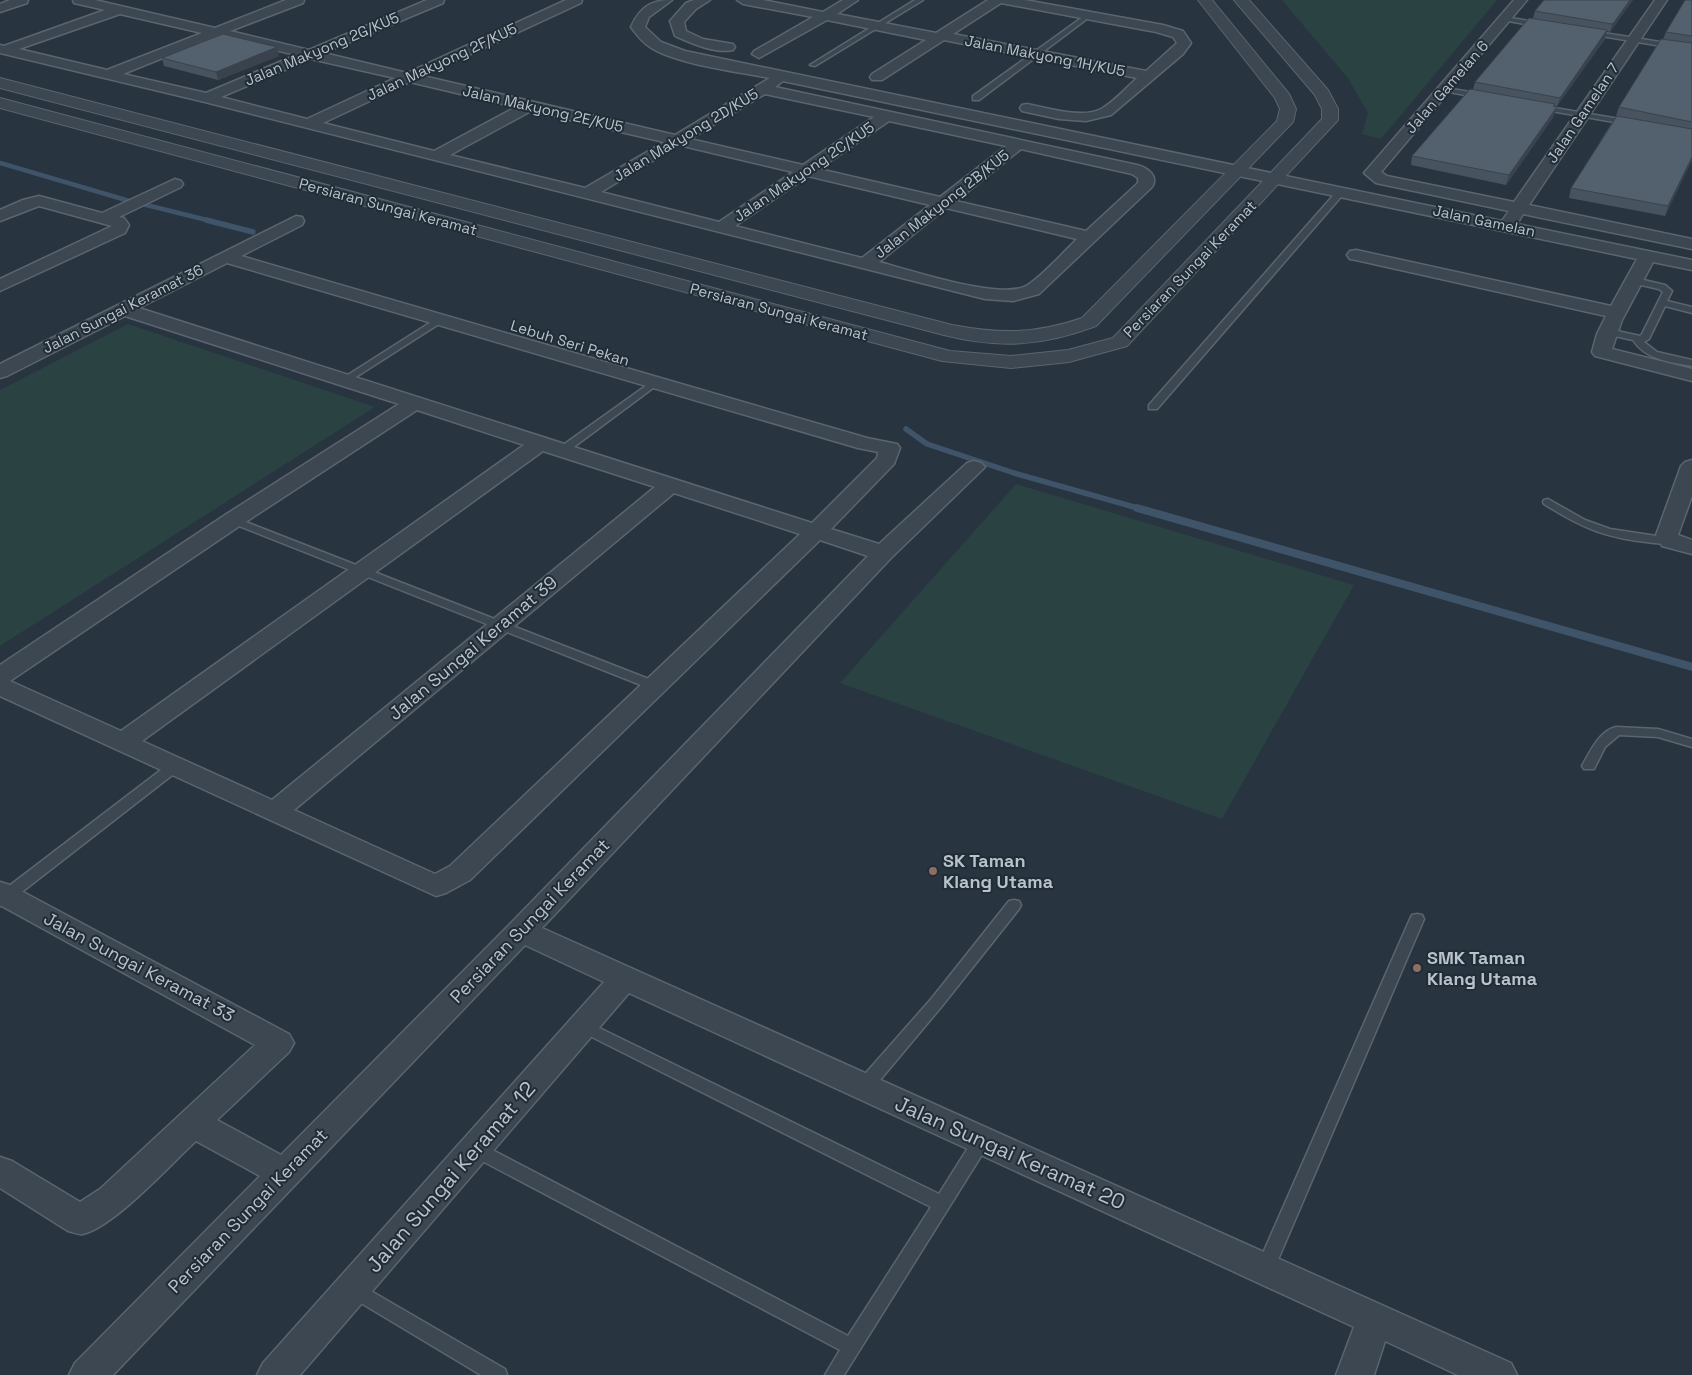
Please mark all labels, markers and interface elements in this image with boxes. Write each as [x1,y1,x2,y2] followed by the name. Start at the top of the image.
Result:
[242,7,402,90] street label: Jalan Makyong 2G/KU5
[364,18,520,105] street label: Jalan Makyong 2F/KU5
[963,31,1127,80] street label: Jalan Makyong 1H/KU5
[1401,36,1492,137] street label: Jalan Gamelan 6
[1542,59,1623,166] street label: Jalan Gamelan 7
[461,81,625,136] street label: Jalan Makyong 2E/KU5
[610,84,762,185] street label: Jalan Makyong 2D/KU5
[730,117,878,226] street label: Jalan Makyong 2C/KU5
[871,145,1013,262] street label: Jalan Makyong 2B/KU5
[297,174,479,239] street label: Persiaran Sungai Keramat
[1119,196,1260,341] street label: Persiaran Sungai Keramat
[1431,200,1537,241] street label: Jalan Gamelan
[39,260,206,357] street label: Jalan Sungai Keramat 36
[688,279,870,344] street label: Persiaran Sungai Keramat
[508,315,632,370] street label: Lebuh Seri Pekan
[384,570,562,725] street label: Jalan Sungai Keramat 39
[445,833,614,1008] street label: Persiaran Sungai Keramat
[943,849,1054,893] place label: SK Taman Klang Utama
[927,865,939,877] marker: SK Taman Klang Utama
[40,906,239,1027] street label: Jalan Sungai Keramat 33
[1427,946,1538,990] place label: SMK Taman Klang Utama
[1411,962,1423,974] marker: SMK Taman Klang Utama
[360,1076,541,1278] street label: Jalan Sungai Keramat 12
[891,1090,1130,1216] street label: Jalan Sungai Keramat 20
[163,1123,332,1298] street label: Persiaran Sungai Keramat

